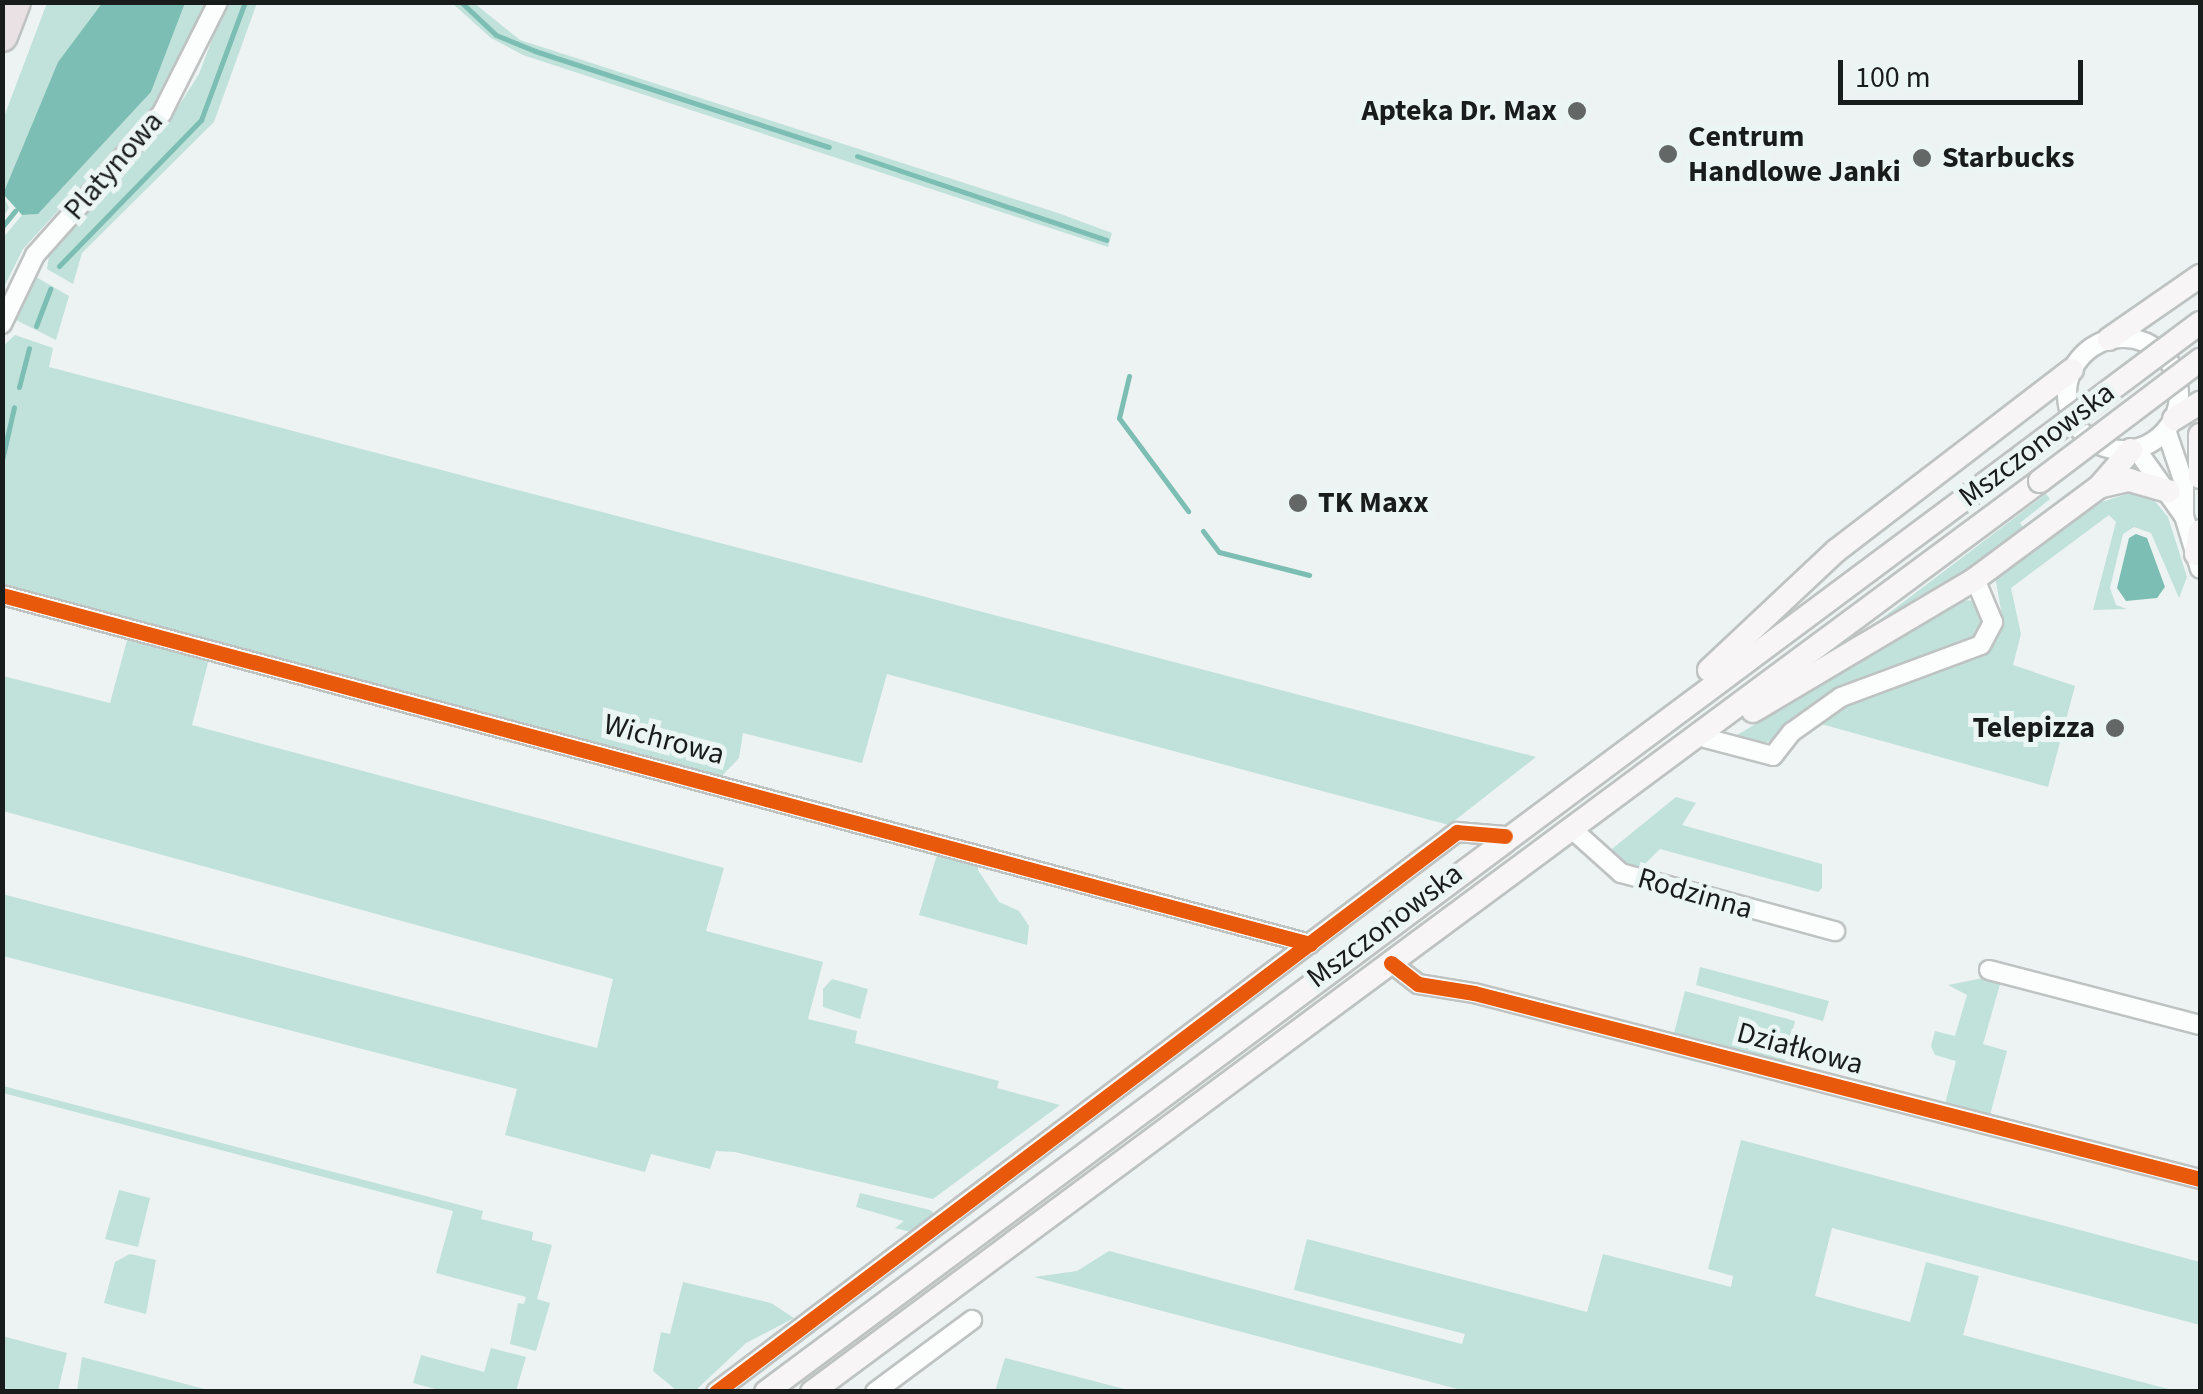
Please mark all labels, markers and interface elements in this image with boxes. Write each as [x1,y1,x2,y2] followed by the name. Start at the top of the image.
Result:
[1843,40,2088,102] scale bar
[1855,56,1931,99] text: 100 m
[1362,93,1557,129] place label: Apteka Dr. Max
[1566,100,1588,122] marker: Apteka Dr. Max
[57,104,171,228] street label: Platynowa
[1688,119,1901,190] place label: Centrum Handlowe Janki
[1942,140,2074,176] place label: Starbucks
[1657,143,1679,165] marker: Centrum Handlowe Janki
[1911,147,1933,169] marker: Starbucks
[1952,375,2122,515] street label: Mszczonowska
[1318,485,1429,521] place label: TK Maxx
[1287,492,1309,514] marker: TK Maxx
[600,707,728,773] street label: Wichrowa
[1972,710,2095,746] place label: Telepizza
[2104,717,2126,739] marker: Telepizza
[1300,856,1470,996] street label: Mszczonowska
[1633,860,1757,928] street label: Rodzinna
[1733,1015,1867,1083] street label: Działkowa

